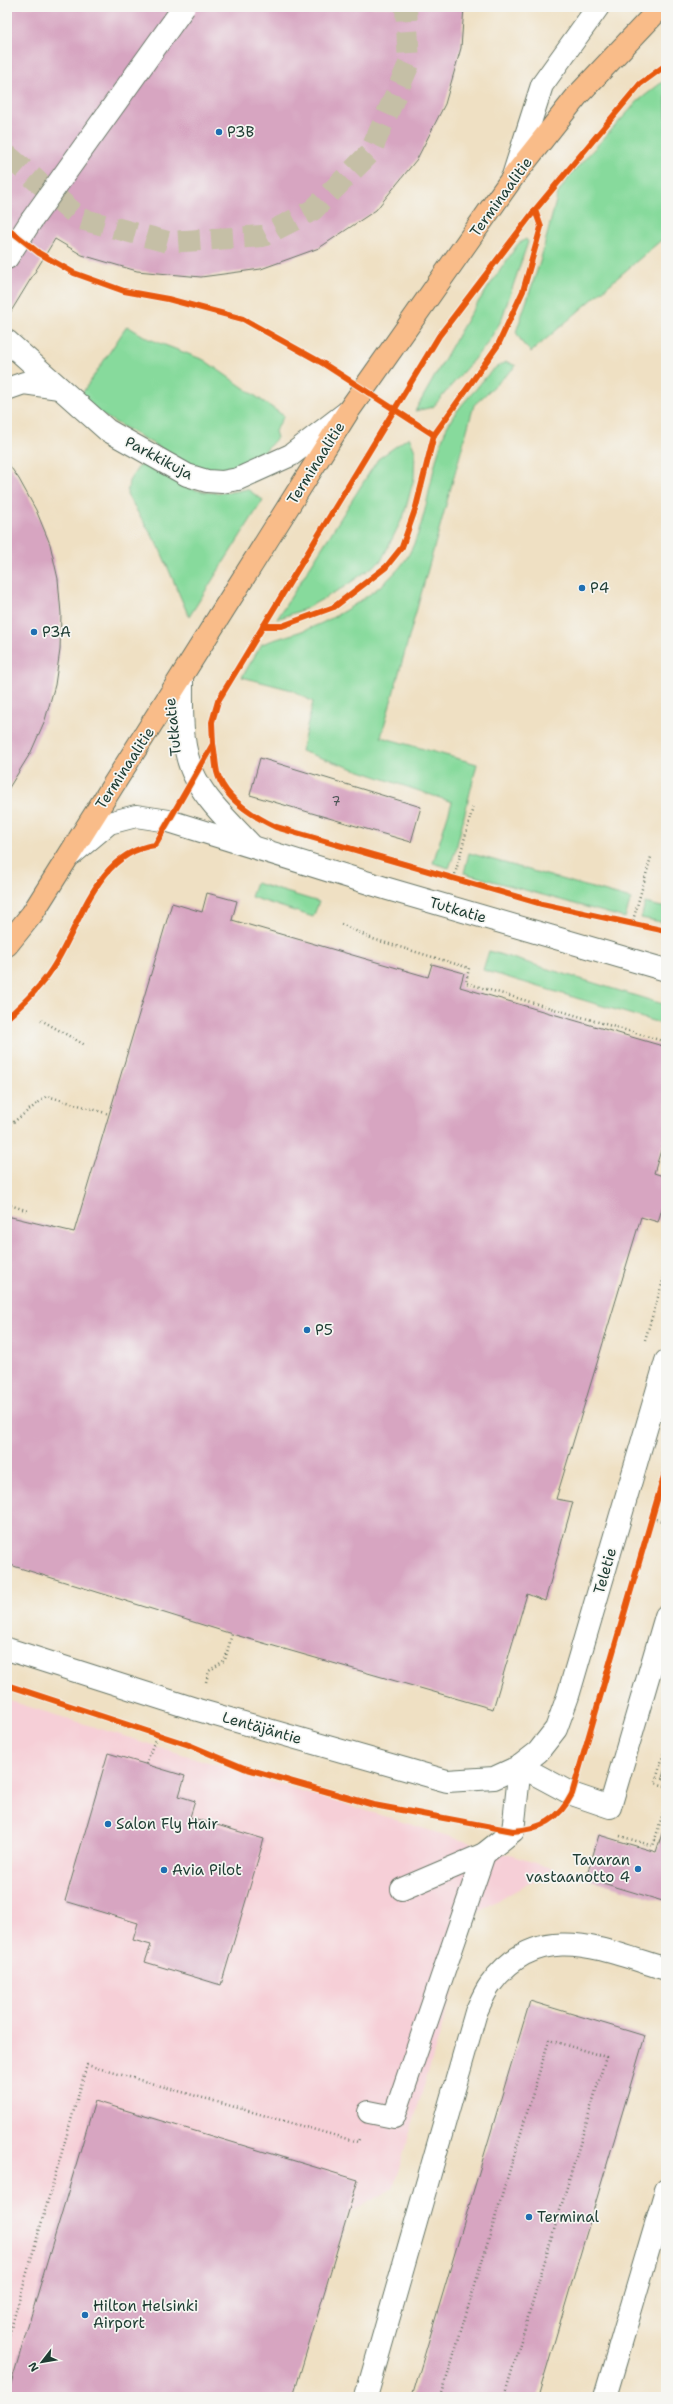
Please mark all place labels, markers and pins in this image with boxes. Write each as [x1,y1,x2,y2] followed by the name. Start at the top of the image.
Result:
[227,122,254,142] place label: P3B
[214,127,224,137] marker: P3B
[590,578,609,598] place label: P4
[577,583,587,593] marker: P4
[42,622,71,642] place label: P3A
[29,627,39,637] marker: P3A
[315,1320,333,1340] place label: P5
[302,1325,312,1335] marker: P5
[116,1814,218,1834] place label: Salon Fly Hair
[103,1819,113,1829] marker: Salon Fly Hair
[526,1850,630,1887] place label: Tavaran vastaanotto 4
[172,1860,242,1880] place label: Avia Pilot
[633,1864,643,1874] marker: Tavaran vastaanotto 4
[159,1865,169,1875] marker: Avia Pilot
[537,2207,600,2227] place label: Terminal
[524,2212,534,2222] marker: Terminal
[93,2296,198,2333] place label: Hilton Helsinki Airport
[80,2310,90,2320] marker: Hilton Helsinki Airport

